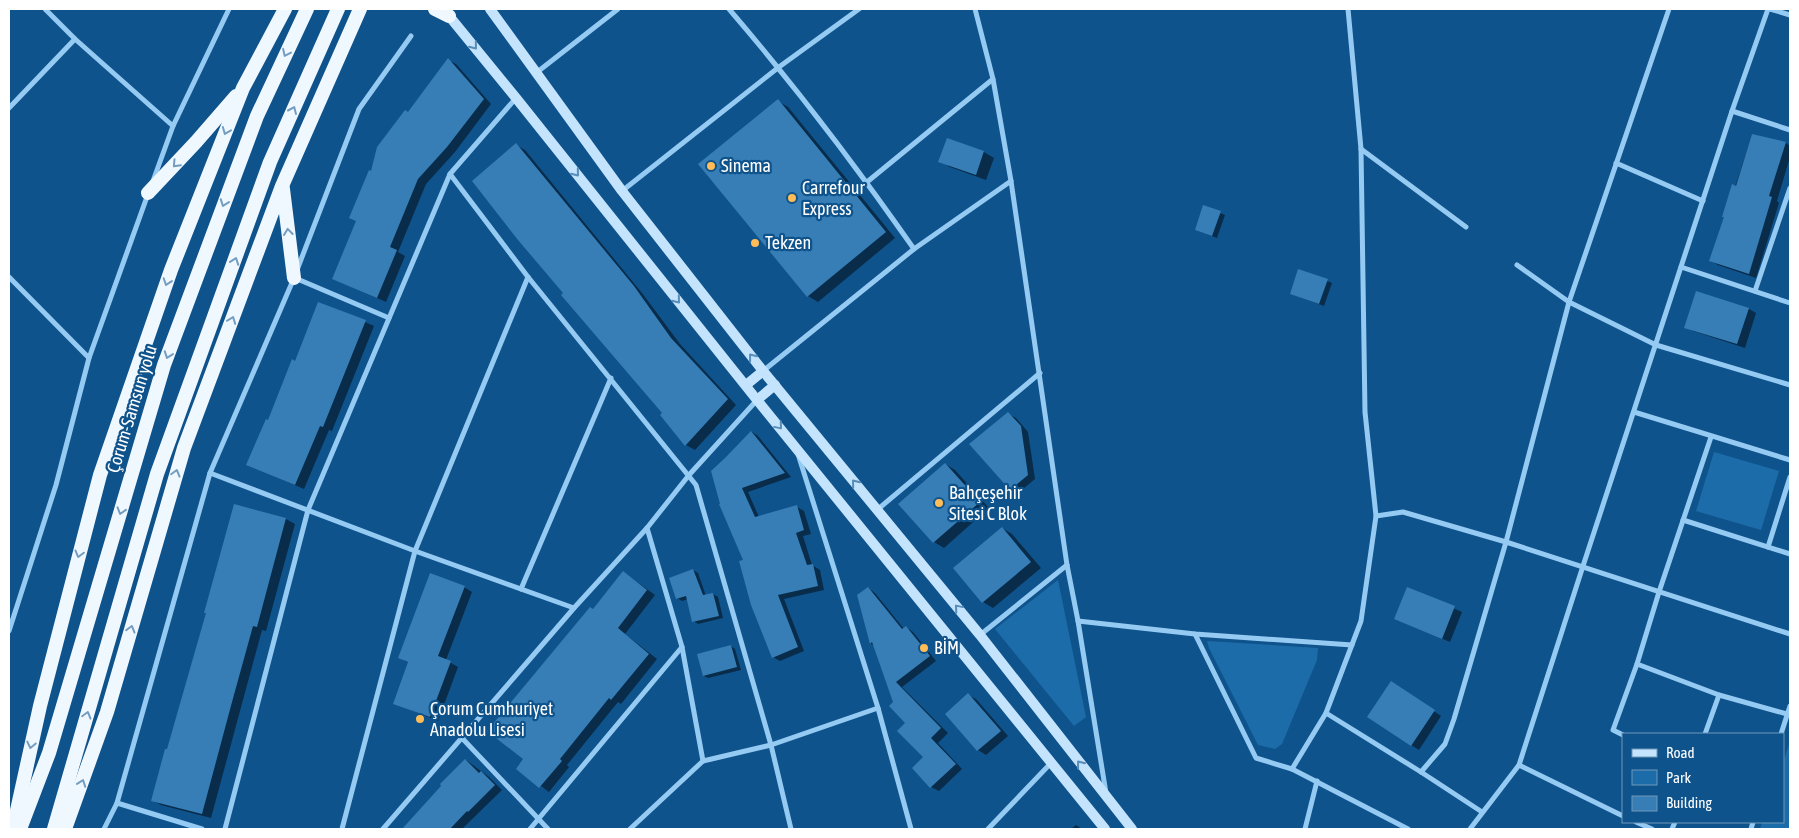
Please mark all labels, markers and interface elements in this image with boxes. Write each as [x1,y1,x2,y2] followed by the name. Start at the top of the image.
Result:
[468,41,477,50] one-way arrow
[282,48,293,57] one-way arrow
[287,106,298,115] one-way arrow
[222,126,232,135] one-way arrow
[721,155,771,176] place label: Sinema
[173,158,182,167] one-way arrow
[705,160,717,172] marker: Sinema
[571,167,579,176] one-way arrow
[802,177,865,219] place label: Carrefour Express
[786,192,798,204] marker: Carrefour Express
[220,198,230,207] one-way arrow
[283,228,294,236] one-way arrow
[765,232,811,253] place label: Tekzen
[749,237,761,249] marker: Tekzen
[229,258,239,266] one-way arrow
[163,278,173,286] one-way arrow
[672,294,680,303] one-way arrow
[226,316,236,325] one-way arrow
[102,343,161,475] street label: Çorum-Samsun yolu
[164,351,174,359] one-way arrow
[749,353,758,363] one-way arrow
[774,421,783,430] one-way arrow
[171,469,181,477] one-way arrow
[852,480,860,489] one-way arrow
[949,482,1027,524] place label: Bahçeşehir Sitesi C Blok
[933,497,945,509] marker: Bahçeşehir Sitesi C Blok
[116,506,126,514] one-way arrow
[75,549,85,557] one-way arrow
[955,605,964,614] one-way arrow
[126,625,136,633] one-way arrow
[934,637,959,658] place label: BİM
[918,642,930,654] marker: BİM
[430,698,553,740] place label: Çorum Cumhuriyet Anadolu Lisesi
[82,712,92,720] one-way arrow
[414,713,426,725] marker: Çorum Cumhuriyet Anadolu Lisesi
[1622,733,1784,823] legend
[26,741,37,749] one-way arrow
[1666,744,1695,761] text: Road
[1077,760,1086,770] one-way arrow
[1666,769,1691,786] text: Park
[76,780,86,788] one-way arrow
[1666,794,1712,811] text: Building

